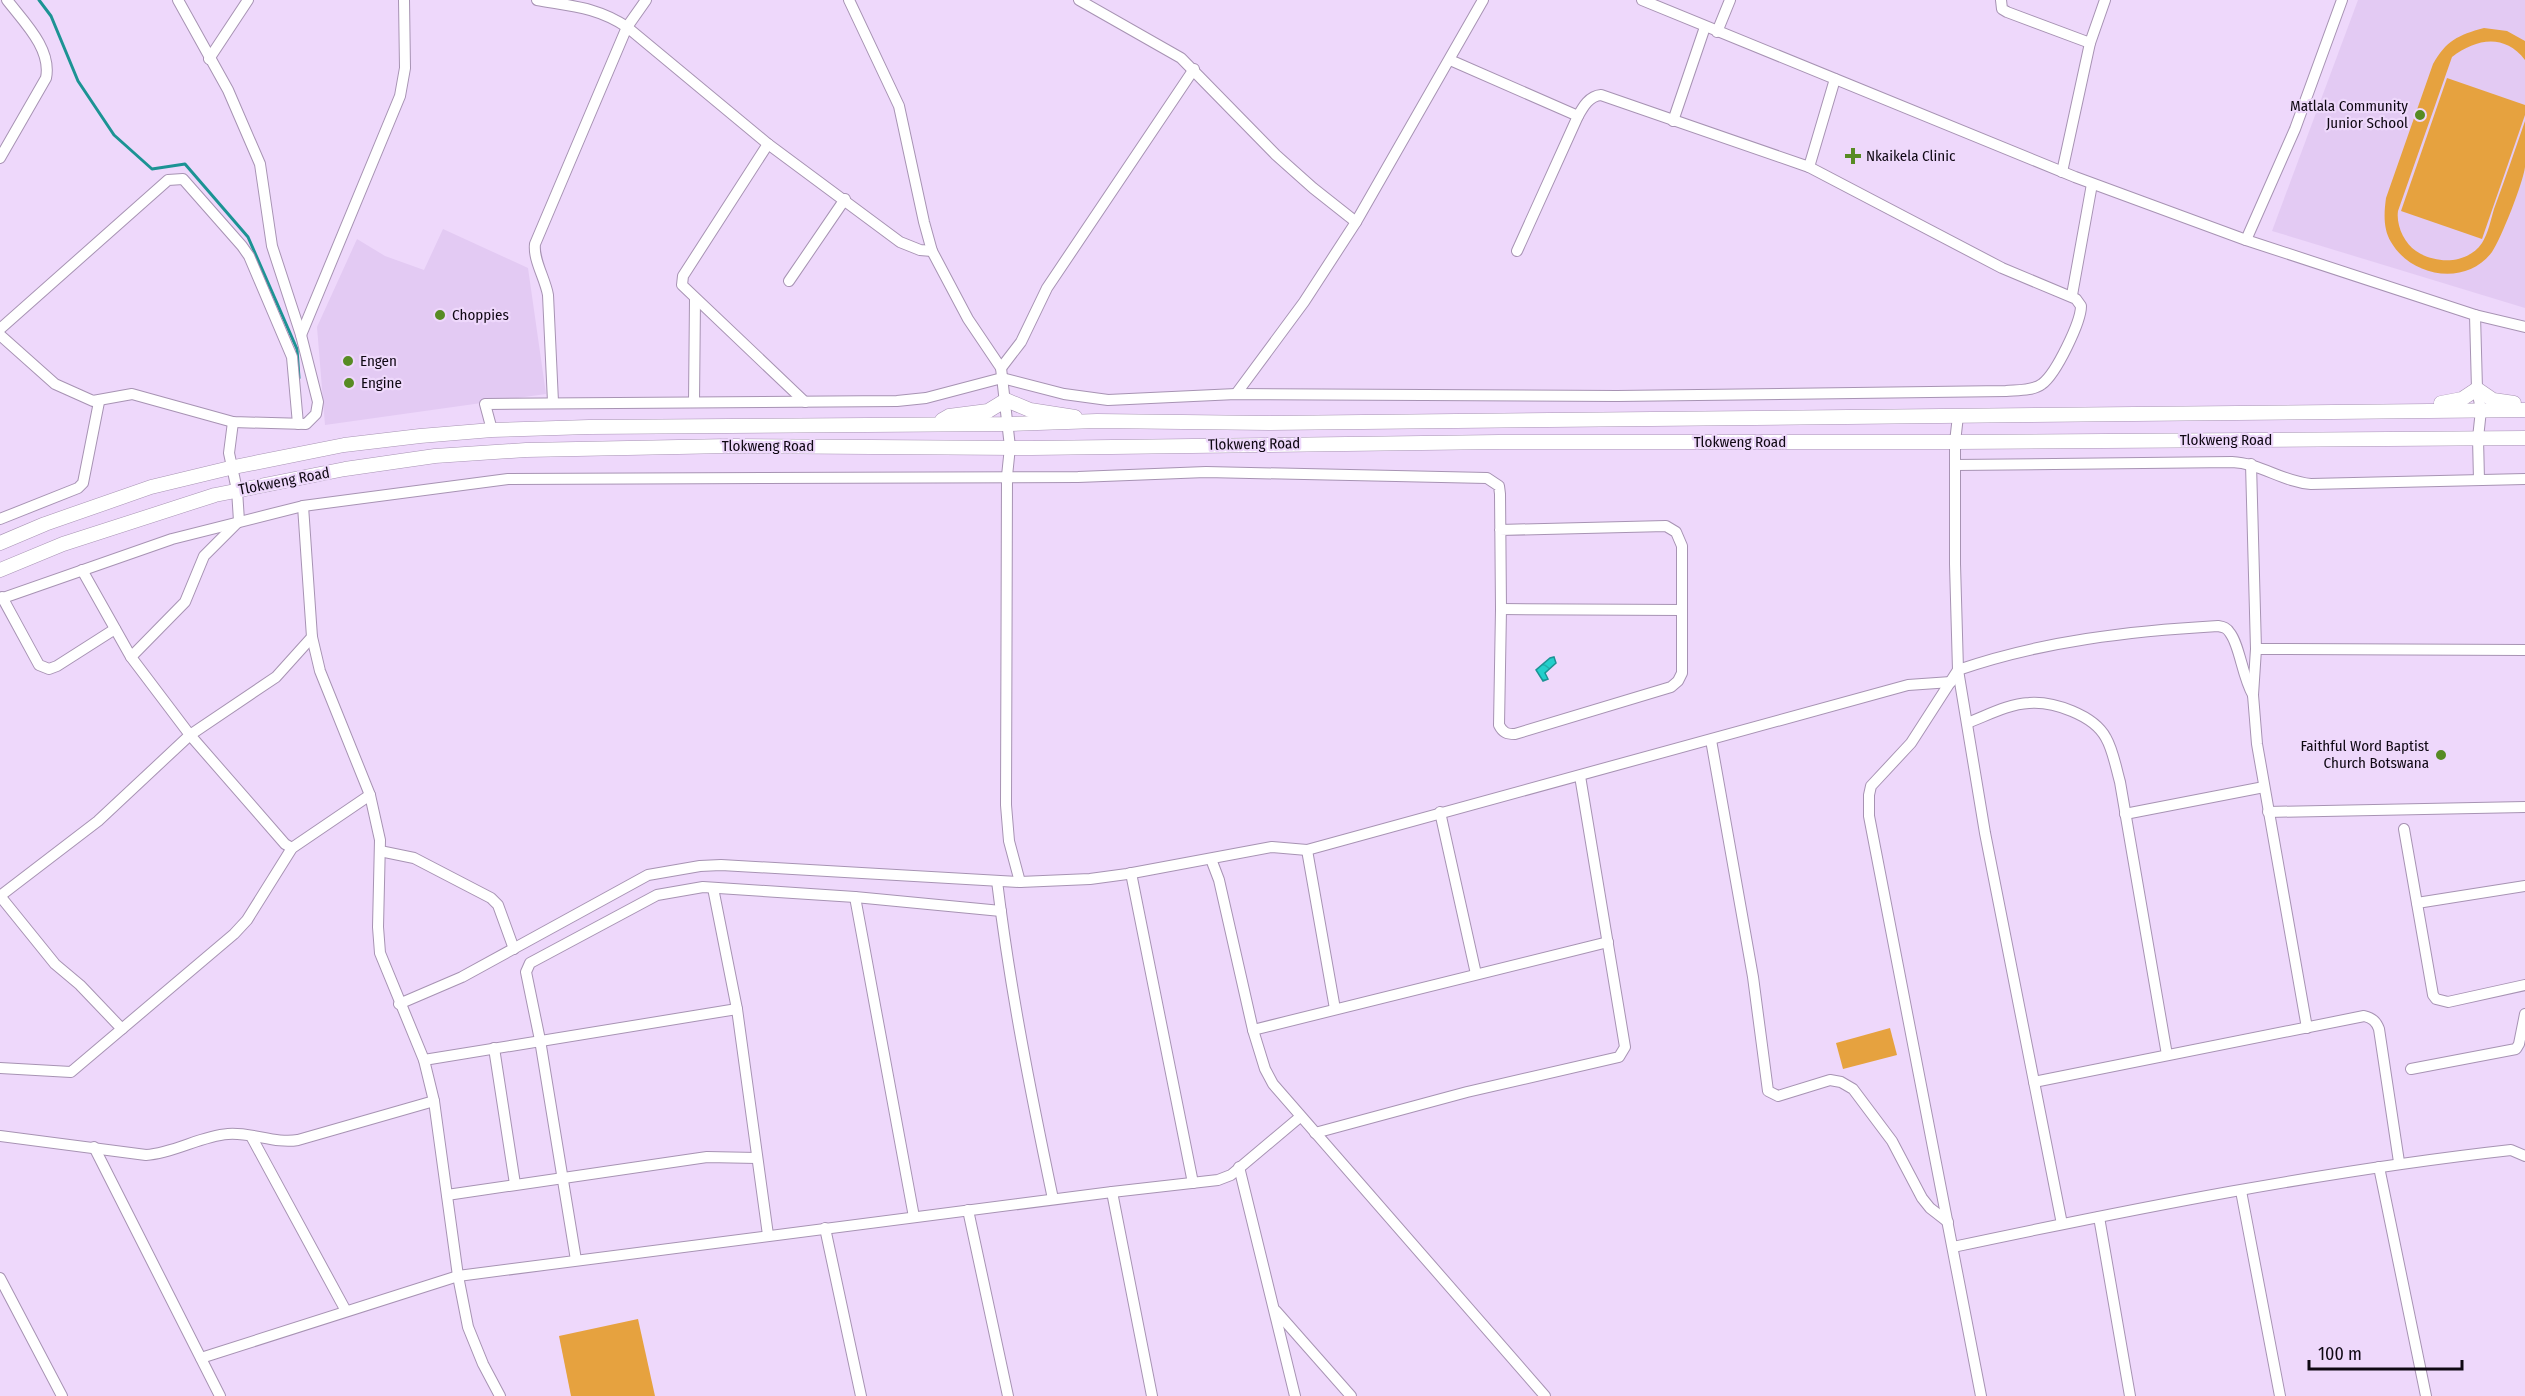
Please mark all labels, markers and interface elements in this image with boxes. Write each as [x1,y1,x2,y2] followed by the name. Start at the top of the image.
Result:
[2290,97,2408,132] place label: Matlala Community Junior School
[2413,108,2427,122] marker: Matlala Community Junior School
[1844,147,1862,165] marker: Nkaikela Clinic
[1866,147,1956,165] place label: Nkaikela Clinic
[452,306,509,324] place label: Choppies
[433,308,447,322] marker: Choppies
[360,352,397,370] place label: Engen
[341,354,355,368] marker: Engen
[361,374,402,392] place label: Engine
[342,376,356,390] marker: Engine
[2180,431,2272,449] street label: Tlokweng Road
[1694,433,1786,451] street label: Tlokweng Road
[1208,434,1300,454] street label: Tlokweng Road
[722,437,814,455] street label: Tlokweng Road
[237,463,331,499] street label: Tlokweng Road
[2301,737,2429,772] place label: Faithful Word Baptist Church Botswana
[2434,748,2448,762] marker: Faithful Word Baptist Church Botswana
[2309,1333,2462,1371] scale bar
[2318,1343,2362,1365] text: 100 m

